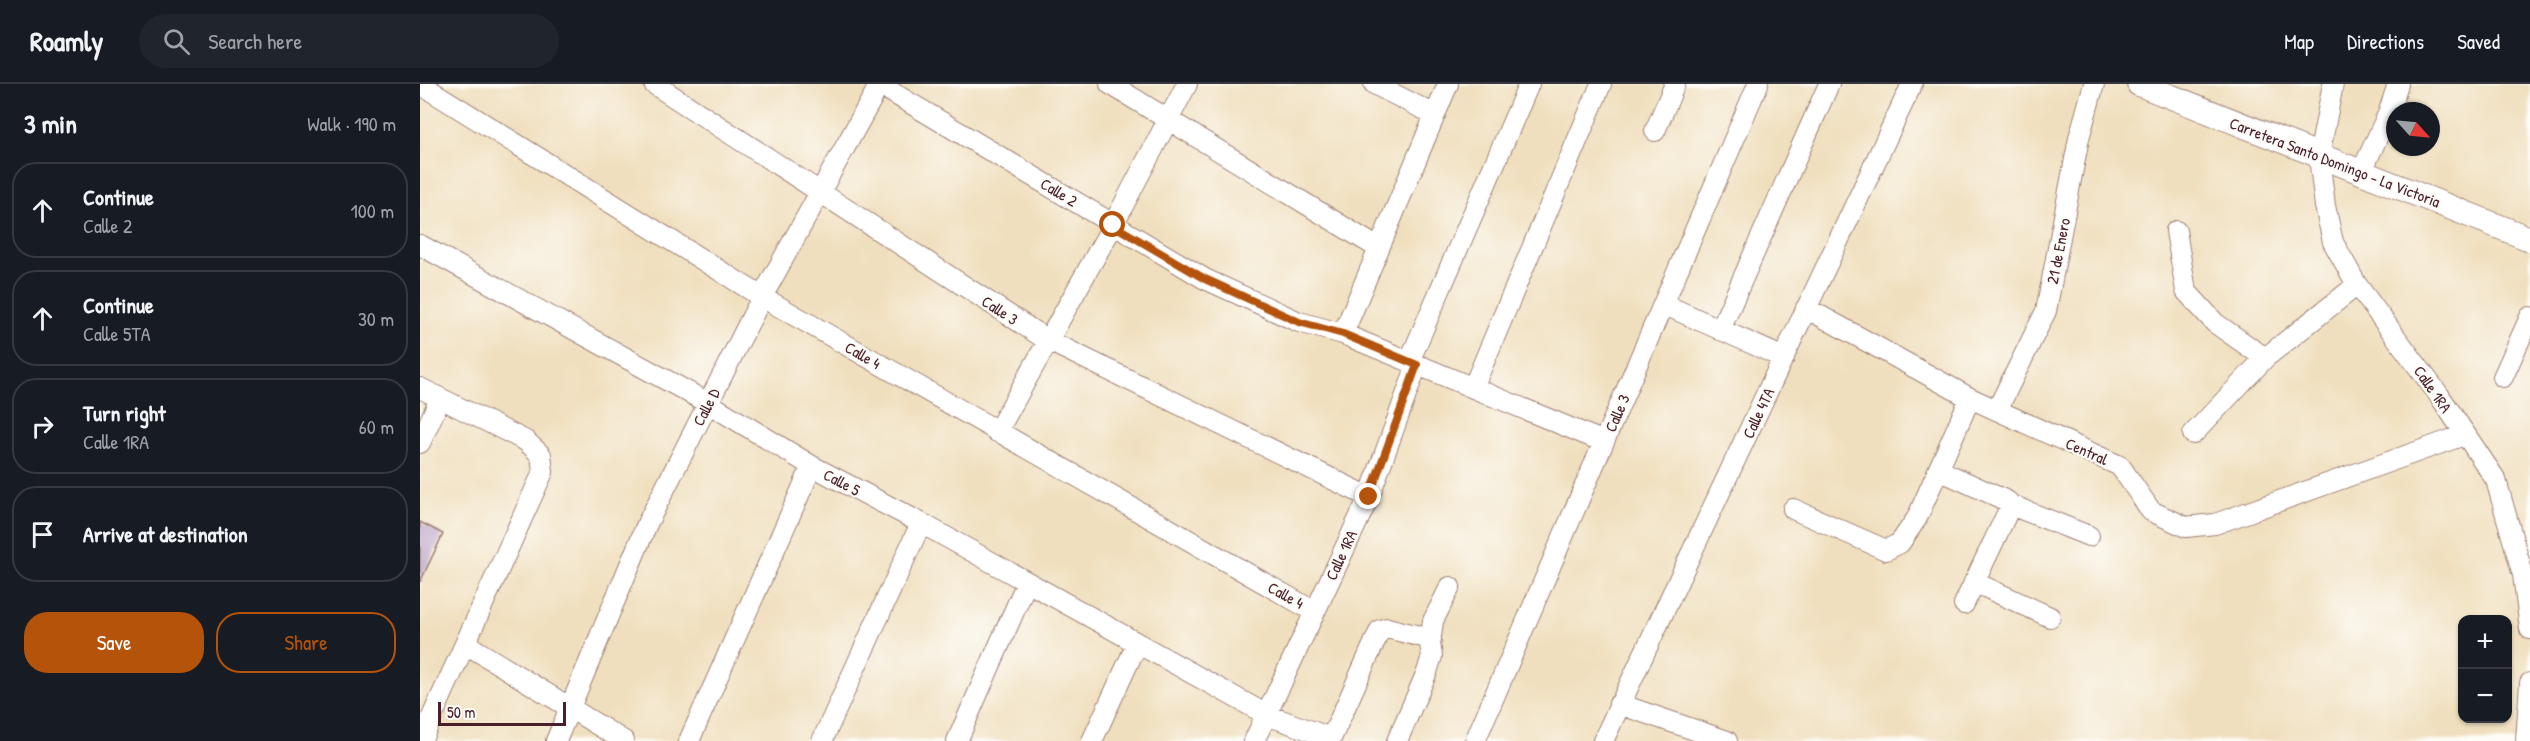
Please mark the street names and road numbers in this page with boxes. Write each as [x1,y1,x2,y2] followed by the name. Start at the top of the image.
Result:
[2226,112,2444,212] street label: Carretera Santo Domingo - La Victoria
[1036,172,1082,212] street label: Calle 2
[2041,216,2075,286] street label: 21 de Enero
[978,290,1022,330] street label: Calle 3
[841,336,885,374] street label: Calle 4
[2409,361,2457,417] street label: Calle 1RA
[687,384,725,430] street label: Calle D
[1737,384,1779,442] street label: Calle 4TA
[1599,391,1635,435] street label: Calle 3
[2062,432,2113,470] street label: Central
[820,463,864,501] street label: Calle 5
[1320,526,1362,584] street label: Calle 1RA
[1264,576,1308,614] street label: Calle 4

